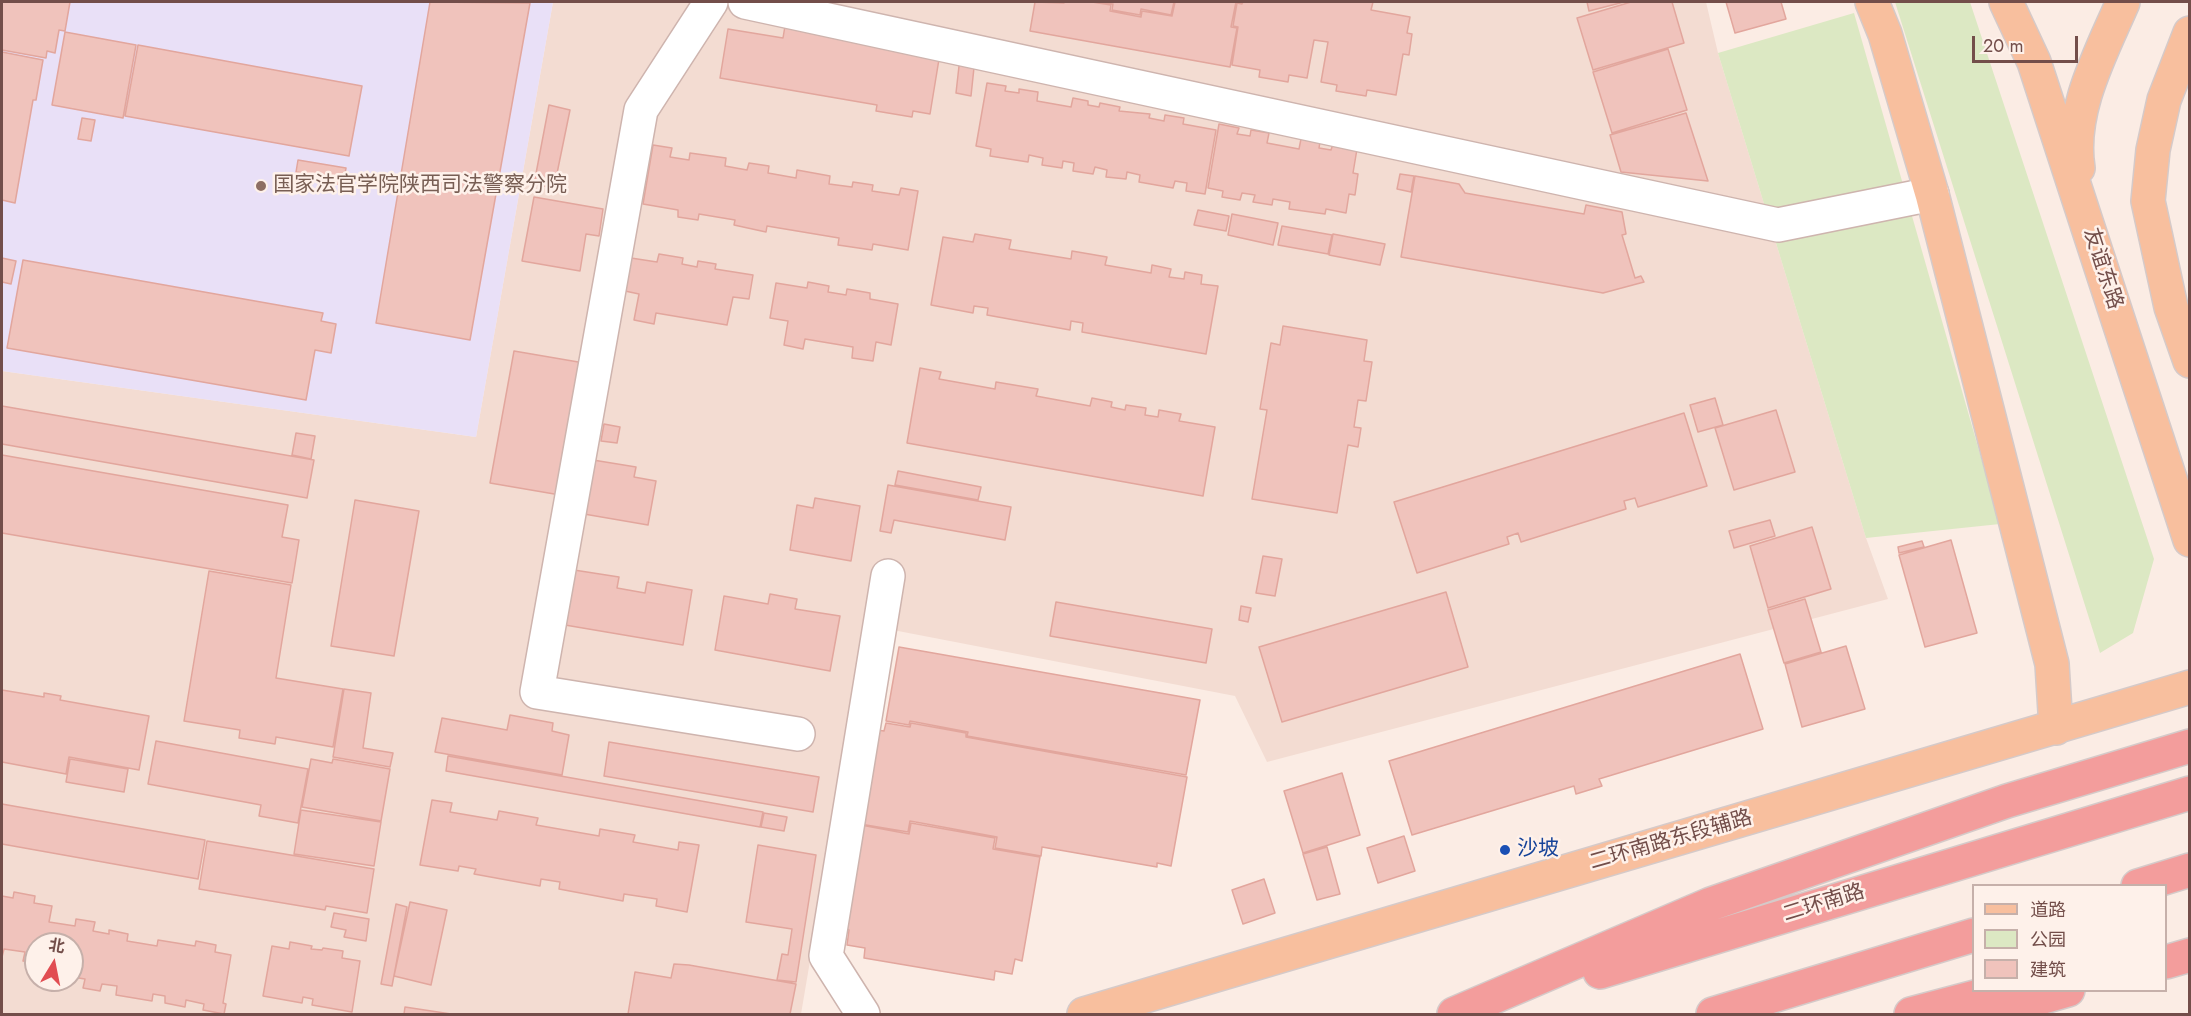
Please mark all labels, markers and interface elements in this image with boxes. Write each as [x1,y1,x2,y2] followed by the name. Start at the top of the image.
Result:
[1975,24,2082,62] scale bar
[1983,33,2023,59] text: 20 m
[273,173,567,199] place label: 国家法官学院陕西司法警察分院
[254,179,268,193] marker: 国家法官学院陕西司法警察分院
[2077,225,2127,313] street label: 友谊东路
[1587,806,1755,876] street label: 二环南路东段辅路
[1517,837,1559,863] place label: 沙坡
[1498,843,1512,857] marker: 沙坡
[1780,880,1868,928] street label: 二环南路
[1972,884,2167,992] legend
[2030,897,2066,923] text: 道路
[2030,927,2066,953] text: 公园
[24,932,84,992] north arrow
[47,933,67,958] text: 北
[2030,957,2066,983] text: 建筑

